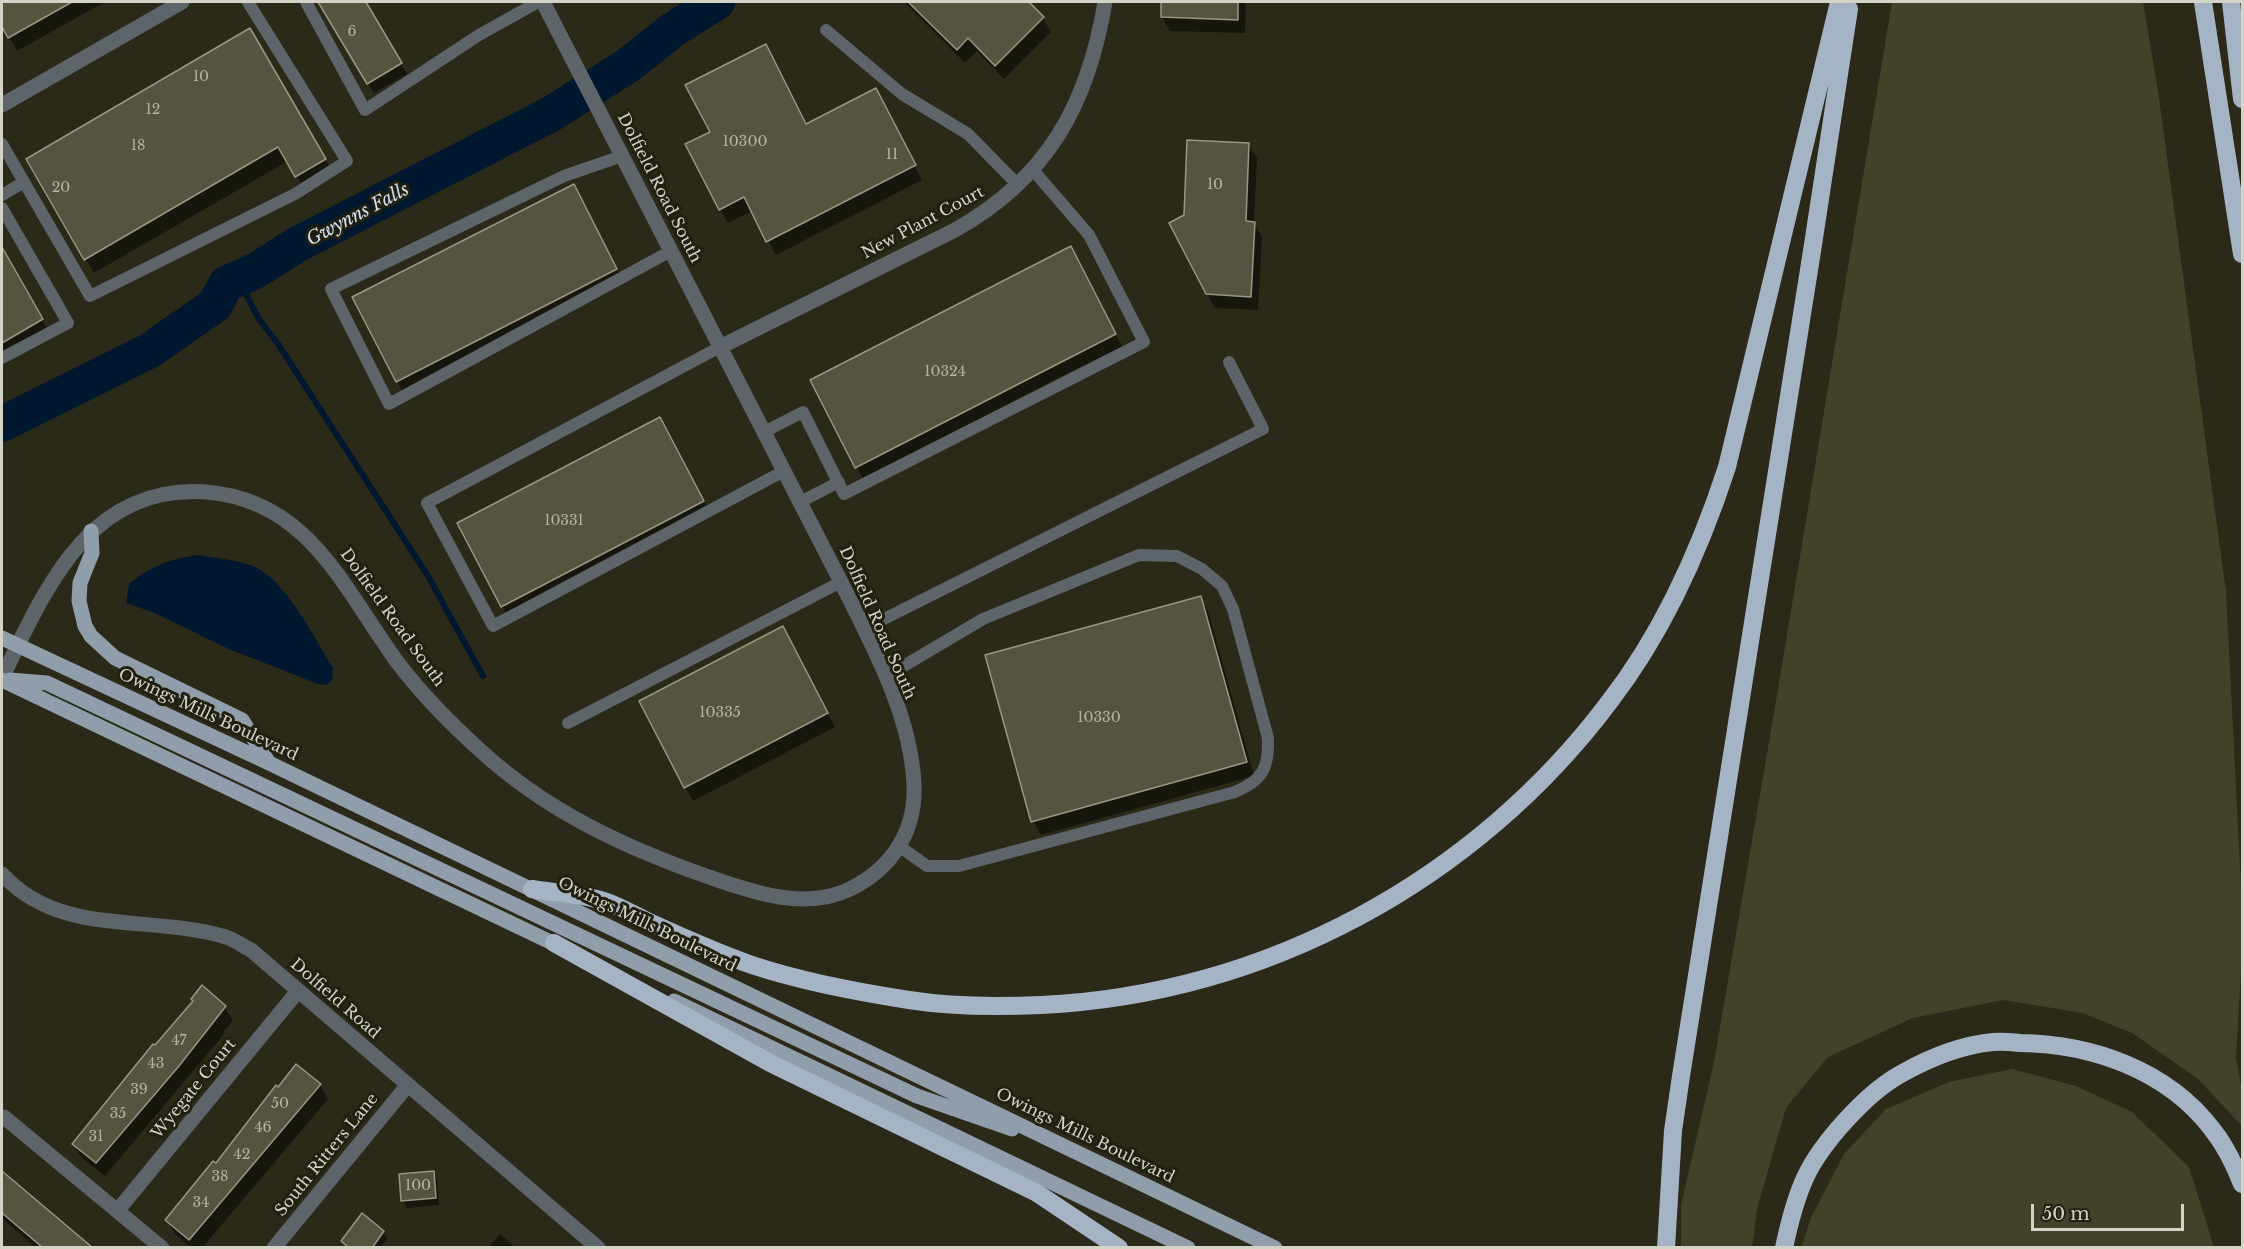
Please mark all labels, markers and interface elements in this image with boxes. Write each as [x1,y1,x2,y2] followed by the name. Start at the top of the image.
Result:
[347,24,357,40] house number: 6
[193,69,209,85] house number: 10
[146,102,160,118] house number: 12
[613,110,705,266] street label: Dolfield Road South
[723,134,767,150] house number: 10300
[131,138,145,154] house number: 18
[886,147,898,163] house number: 11
[1207,177,1223,193] house number: 10
[303,179,413,251] water label: Gwynns Falls
[52,180,70,196] house number: 20
[859,183,987,263] street label: New Plant Court
[924,364,966,380] house number: 10324
[544,513,584,529] house number: 10331
[835,543,919,703] street label: Dolfield Road South
[336,545,448,691] street label: Dolfield Road South
[115,665,301,765] street label: Owings Mills Boulevard
[699,705,741,721] house number: 10335
[1077,710,1121,726] house number: 10330
[555,873,739,977] street label: Owings Mills Boulevard
[286,955,384,1043] street label: Dolfield Road
[171,1033,187,1049] house number: 47
[148,1035,240,1143] street label: Wyegate Court
[148,1056,164,1072] house number: 43
[130,1082,148,1098] house number: 39
[993,1084,1177,1188] street label: Owings Mills Boulevard
[272,1090,382,1220] street label: South Ritters Lane
[271,1096,289,1112] house number: 50
[110,1106,126,1122] house number: 35
[254,1120,272,1136] house number: 46
[89,1129,103,1145] house number: 31
[234,1147,250,1163] house number: 42
[211,1169,229,1185] house number: 38
[405,1178,431,1194] house number: 100
[2034,1192,2187,1230] scale bar
[193,1195,209,1211] house number: 34
[2042,1203,2090,1225] text: 50 m

